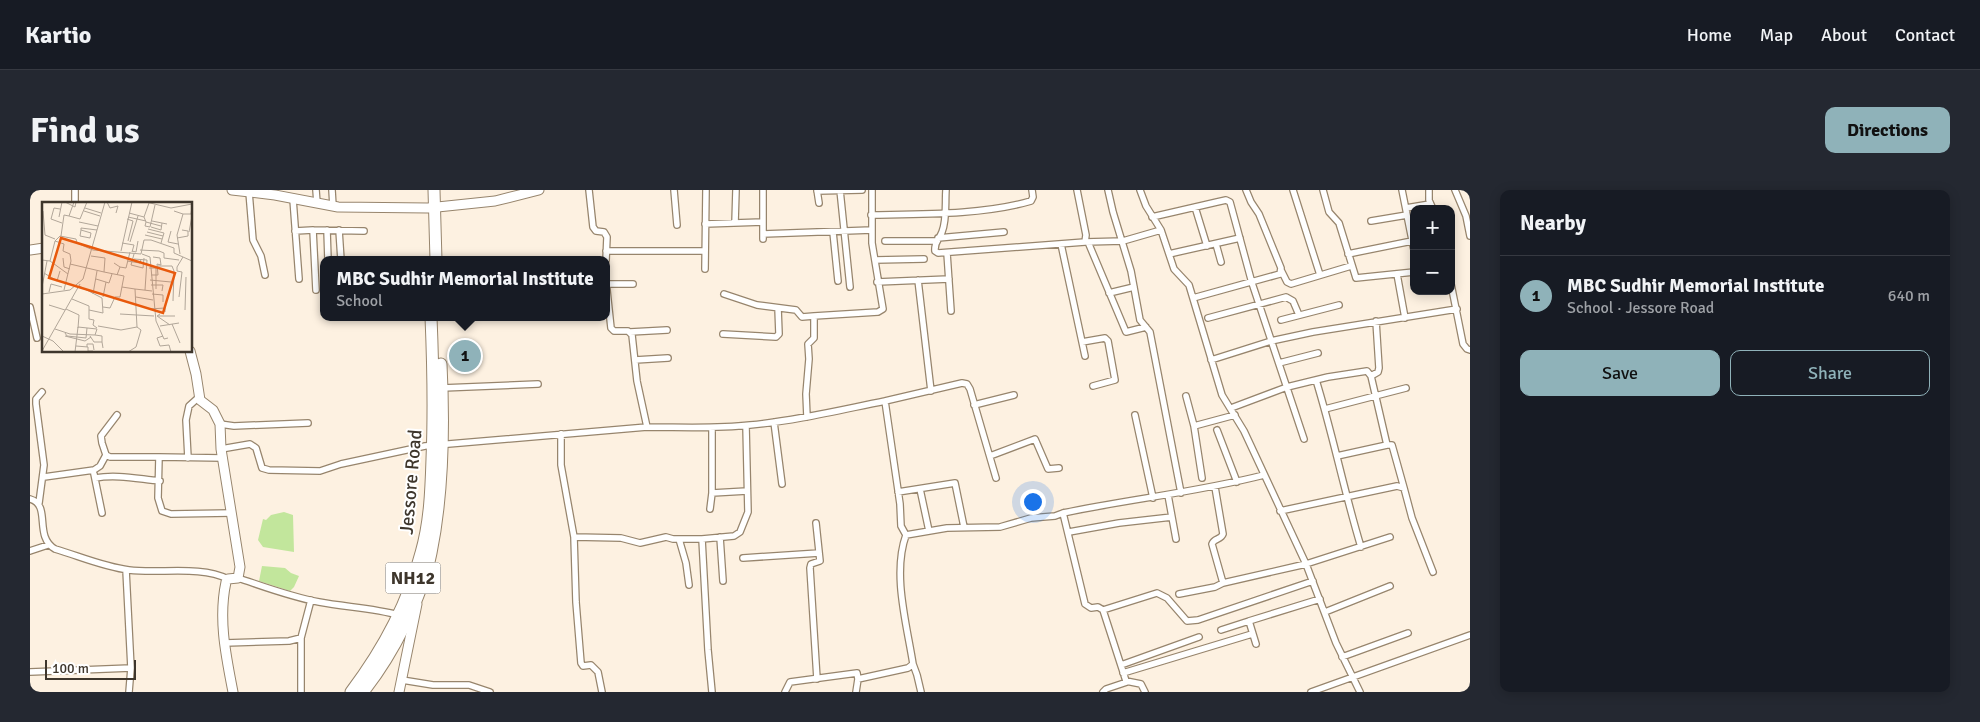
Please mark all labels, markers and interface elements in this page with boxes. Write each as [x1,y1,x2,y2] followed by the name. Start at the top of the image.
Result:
[25,20,91,50] text: Kartio
[1687,24,1732,46] text: Home
[1760,24,1793,46] text: Map
[1821,24,1867,46] text: About
[1895,24,1955,46] text: Contact
[1825,107,1950,153] button: Directions
[30,109,140,152] text: Find us
[42,202,192,352] inset map
[1410,205,1455,295] map controls
[1410,205,1455,250] button: +
[1520,210,1586,236] text: Nearby
[1410,250,1455,295] button: −
[320,256,610,321] popup
[336,267,594,291] text: MBC Sudhir Memorial Institute
[1567,274,1825,298] text: MBC Sudhir Memorial Institute
[1532,286,1540,306] text: 1
[1888,286,1930,306] text: 640 m
[336,291,383,311] text: School
[1567,298,1714,318] text: School · Jessore Road
[449,337,481,375] pin: 1
[1520,350,1720,396] button: Save
[1730,350,1930,396] button: Share
[394,428,428,536] street label: Jessore Road
[1020,489,1046,515] your location
[386,562,440,593] road number: NH12
[45,657,136,680] scale bar
[52,660,89,677] text: 100 m

